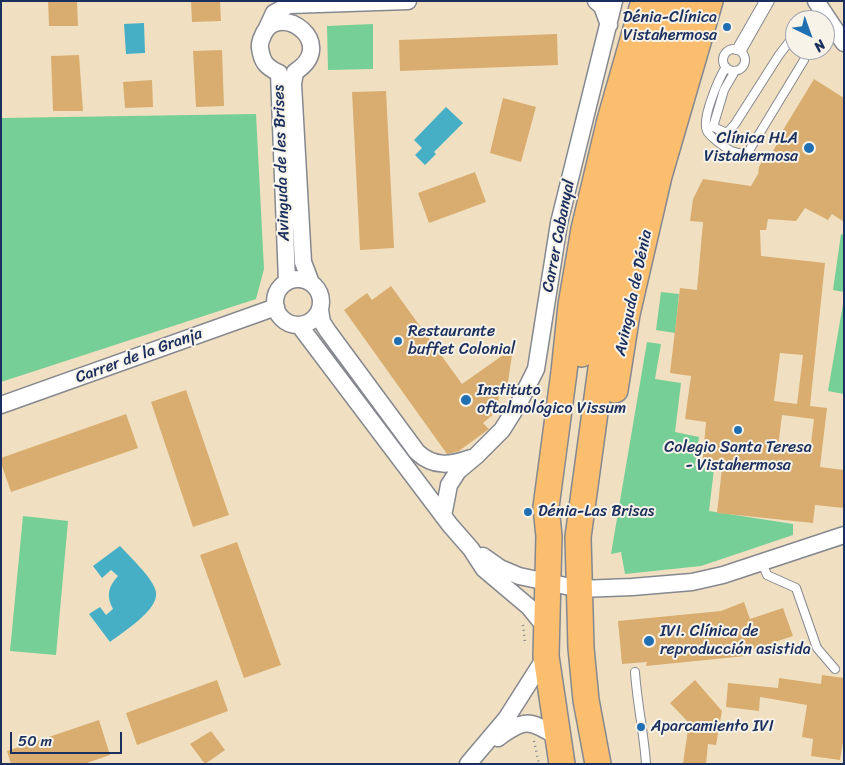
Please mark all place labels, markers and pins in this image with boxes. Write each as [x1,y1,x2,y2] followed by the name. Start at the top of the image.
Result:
[623,8,717,46] place label: Dénia-Clínica Vistahermosa
[721,21,733,33] marker: Dénia-Clínica Vistahermosa
[704,129,798,167] place label: Clínica HLA Vistahermosa
[802,141,816,155] marker: Clínica HLA Vistahermosa
[408,322,515,360] place label: Restaurante buffet Colonial
[392,335,404,347] marker: Restaurante buffet Colonial
[477,381,626,419] place label: Instituto oftalmológico Vissum
[459,393,473,407] marker: Instituto oftalmológico Vissum
[732,424,744,436] marker: Colegio Santa Teresa - Vistahermosa
[664,438,812,476] place label: Colegio Santa Teresa - Vistahermosa
[538,502,654,522] place label: Dénia-Las Brisas
[522,506,534,518] marker: Dénia-Las Brisas
[660,622,811,660] place label: IVI. Clínica de reproducción asistida
[642,634,656,648] marker: IVI. Clínica de reproducción asistida
[651,717,774,737] place label: Aparcamiento IVI
[635,721,647,733] marker: Aparcamiento IVI

